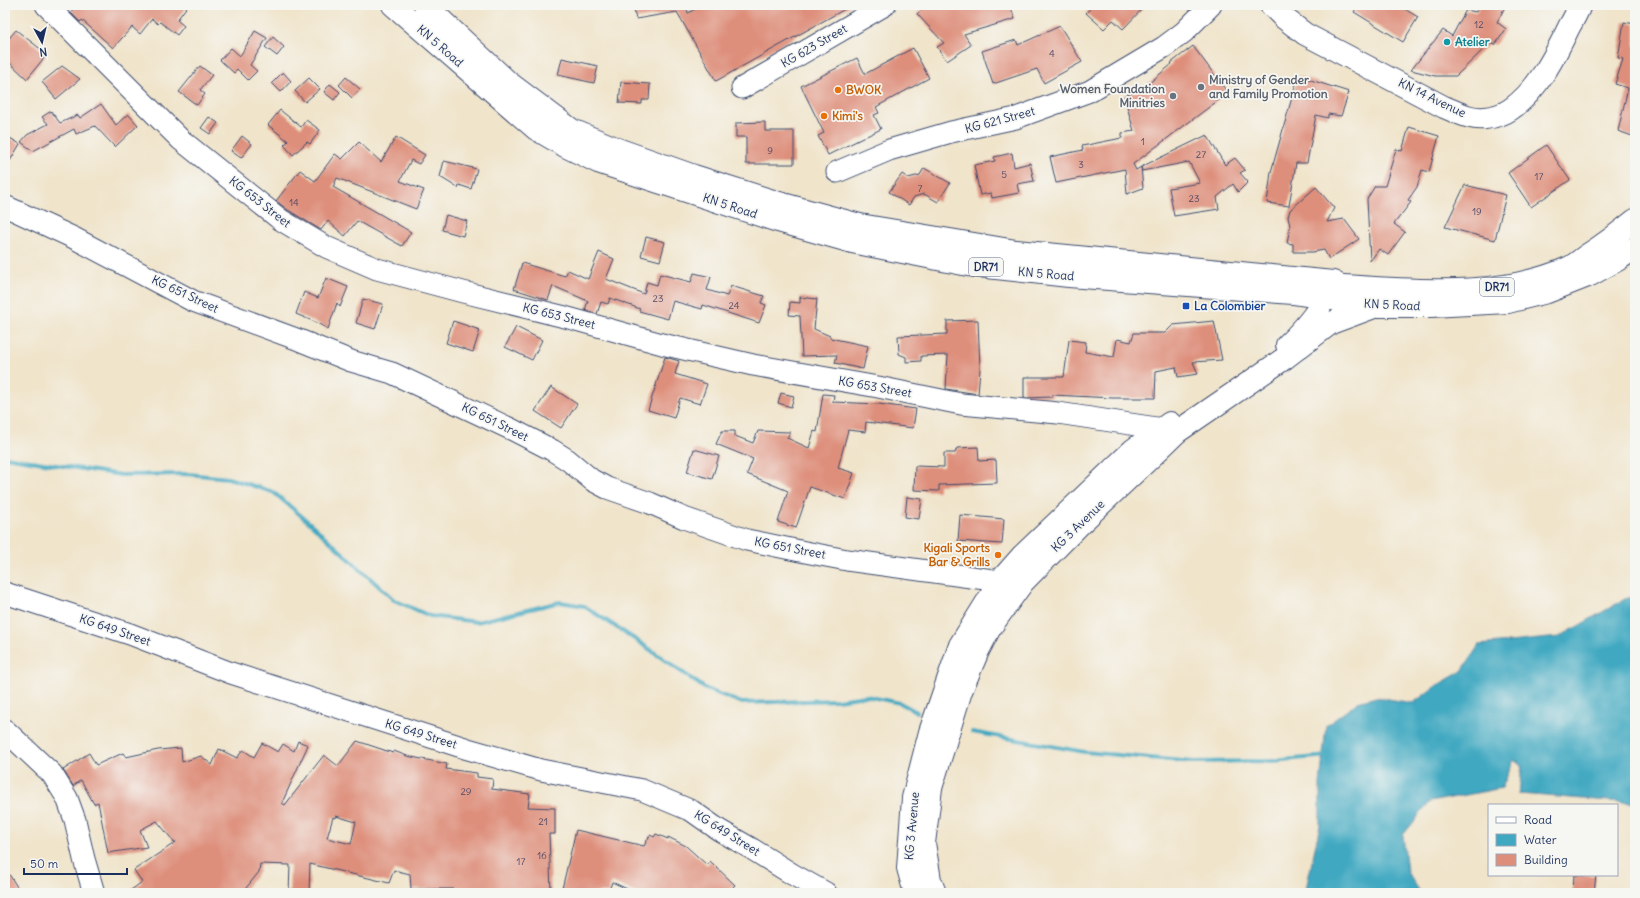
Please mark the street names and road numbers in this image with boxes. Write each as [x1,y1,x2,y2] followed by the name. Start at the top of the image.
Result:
[414,21,467,70] street label: KN 5 Road
[778,21,849,71] street label: KG 623 Street
[1396,75,1468,120] street label: KN 14 Avenue
[963,103,1036,136] street label: KG 621 Street
[226,173,294,230] street label: KG 653 Street
[701,190,759,221] street label: KN 5 Road
[969,258,1003,276] road number: DR71
[1017,264,1075,283] street label: KN 5 Road
[149,272,221,316] street label: KG 651 Street
[1480,278,1514,296] road number: DR71
[1363,296,1421,313] street label: KN 5 Road
[521,299,597,332] street label: KG 653 Street
[837,373,913,400] street label: KG 653 Street
[460,399,531,444] street label: KG 651 Street
[1048,496,1108,555] street label: KG 3 Avenue
[753,533,827,562] street label: KG 651 Street
[78,610,153,649] street label: KG 649 Street
[383,715,459,752] street label: KG 649 Street
[901,791,922,861] street label: KG 3 Avenue
[692,807,763,859] street label: KG 649 Street

